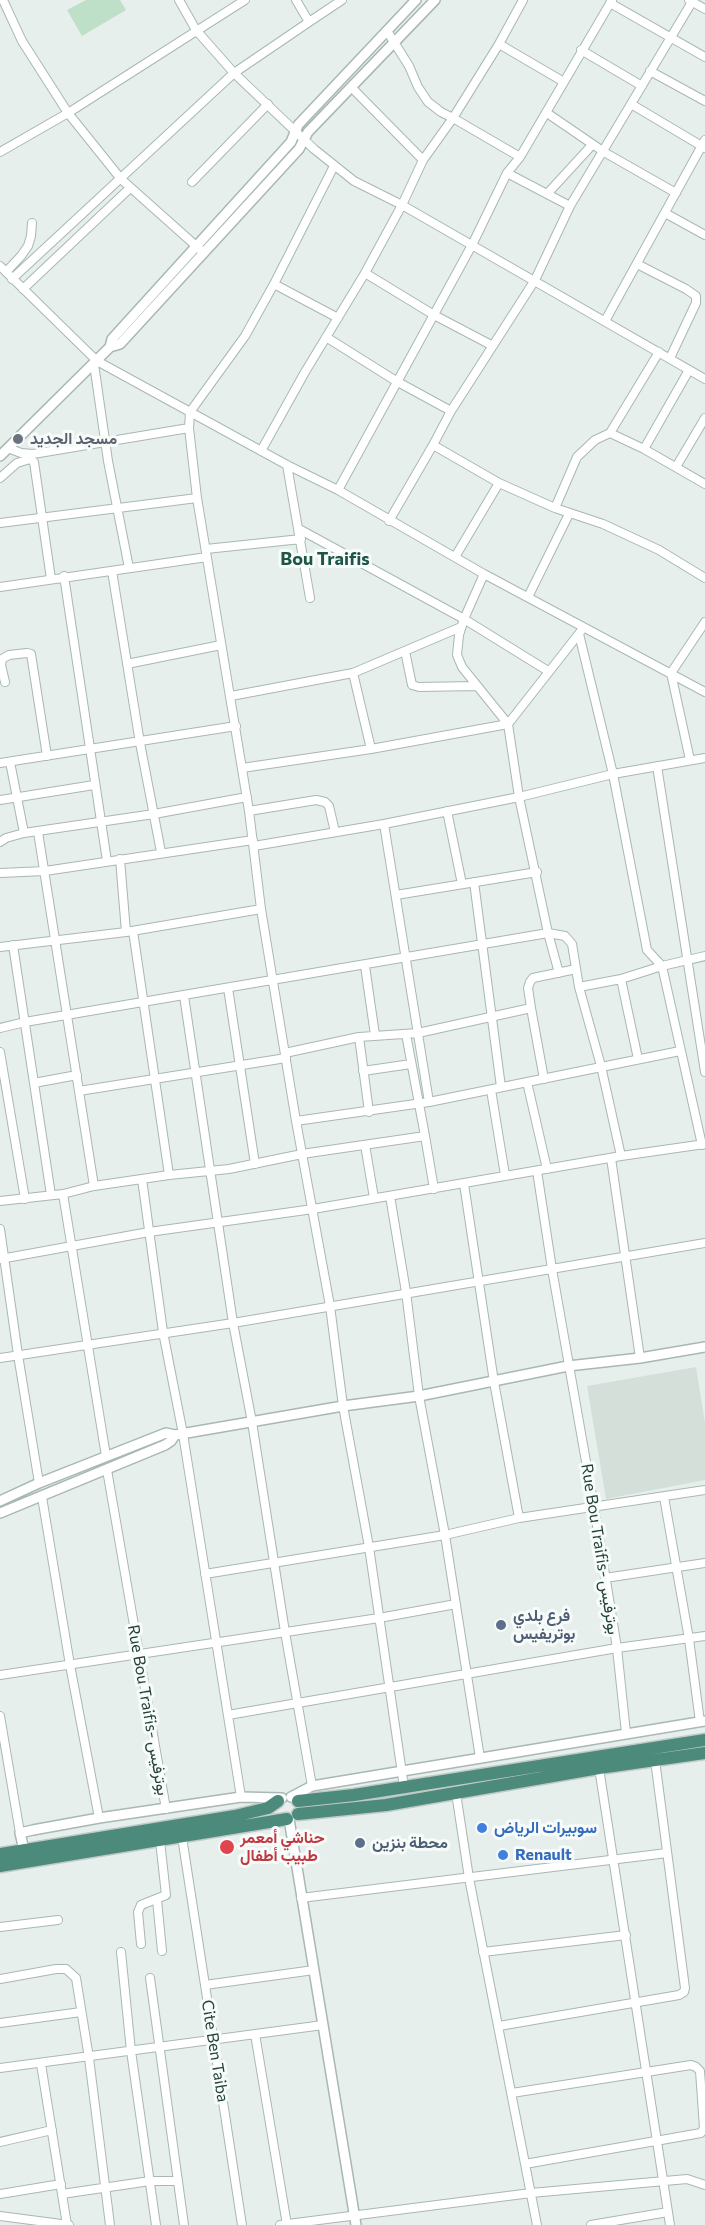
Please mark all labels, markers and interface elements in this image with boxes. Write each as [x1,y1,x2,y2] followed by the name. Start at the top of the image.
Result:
[30,429,117,449] place label: مسجد الجديد
[11,432,25,446] marker: مسجد الجديد
[280,548,370,570] district label: Bou Traifis
[577,1462,623,1636] street label: Rue Bou Traifis- بوترفيس
[513,1606,575,1644] place label: فرع بلدي بوتريفيس
[494,1618,508,1632] marker: فرع بلدي بوتريفيس
[124,1623,172,1797] street label: Rue Bou Traifis- بوترفيس
[494,1818,597,1838] place label: سوبيرات الرياض
[475,1821,489,1835] marker: سوبيرات الرياض
[240,1828,325,1866] place label: حناشي أمعمر طبيب أطفال
[372,1833,448,1853] place label: محطة بنزين
[353,1836,367,1850] marker: محطة بنزين
[218,1838,236,1856] marker: حناشي أمعمر طبيب أطفال
[515,1845,572,1865] place label: Renault
[496,1848,510,1862] marker: Renault
[197,1999,233,2103] street label: Cite Ben Taiba

